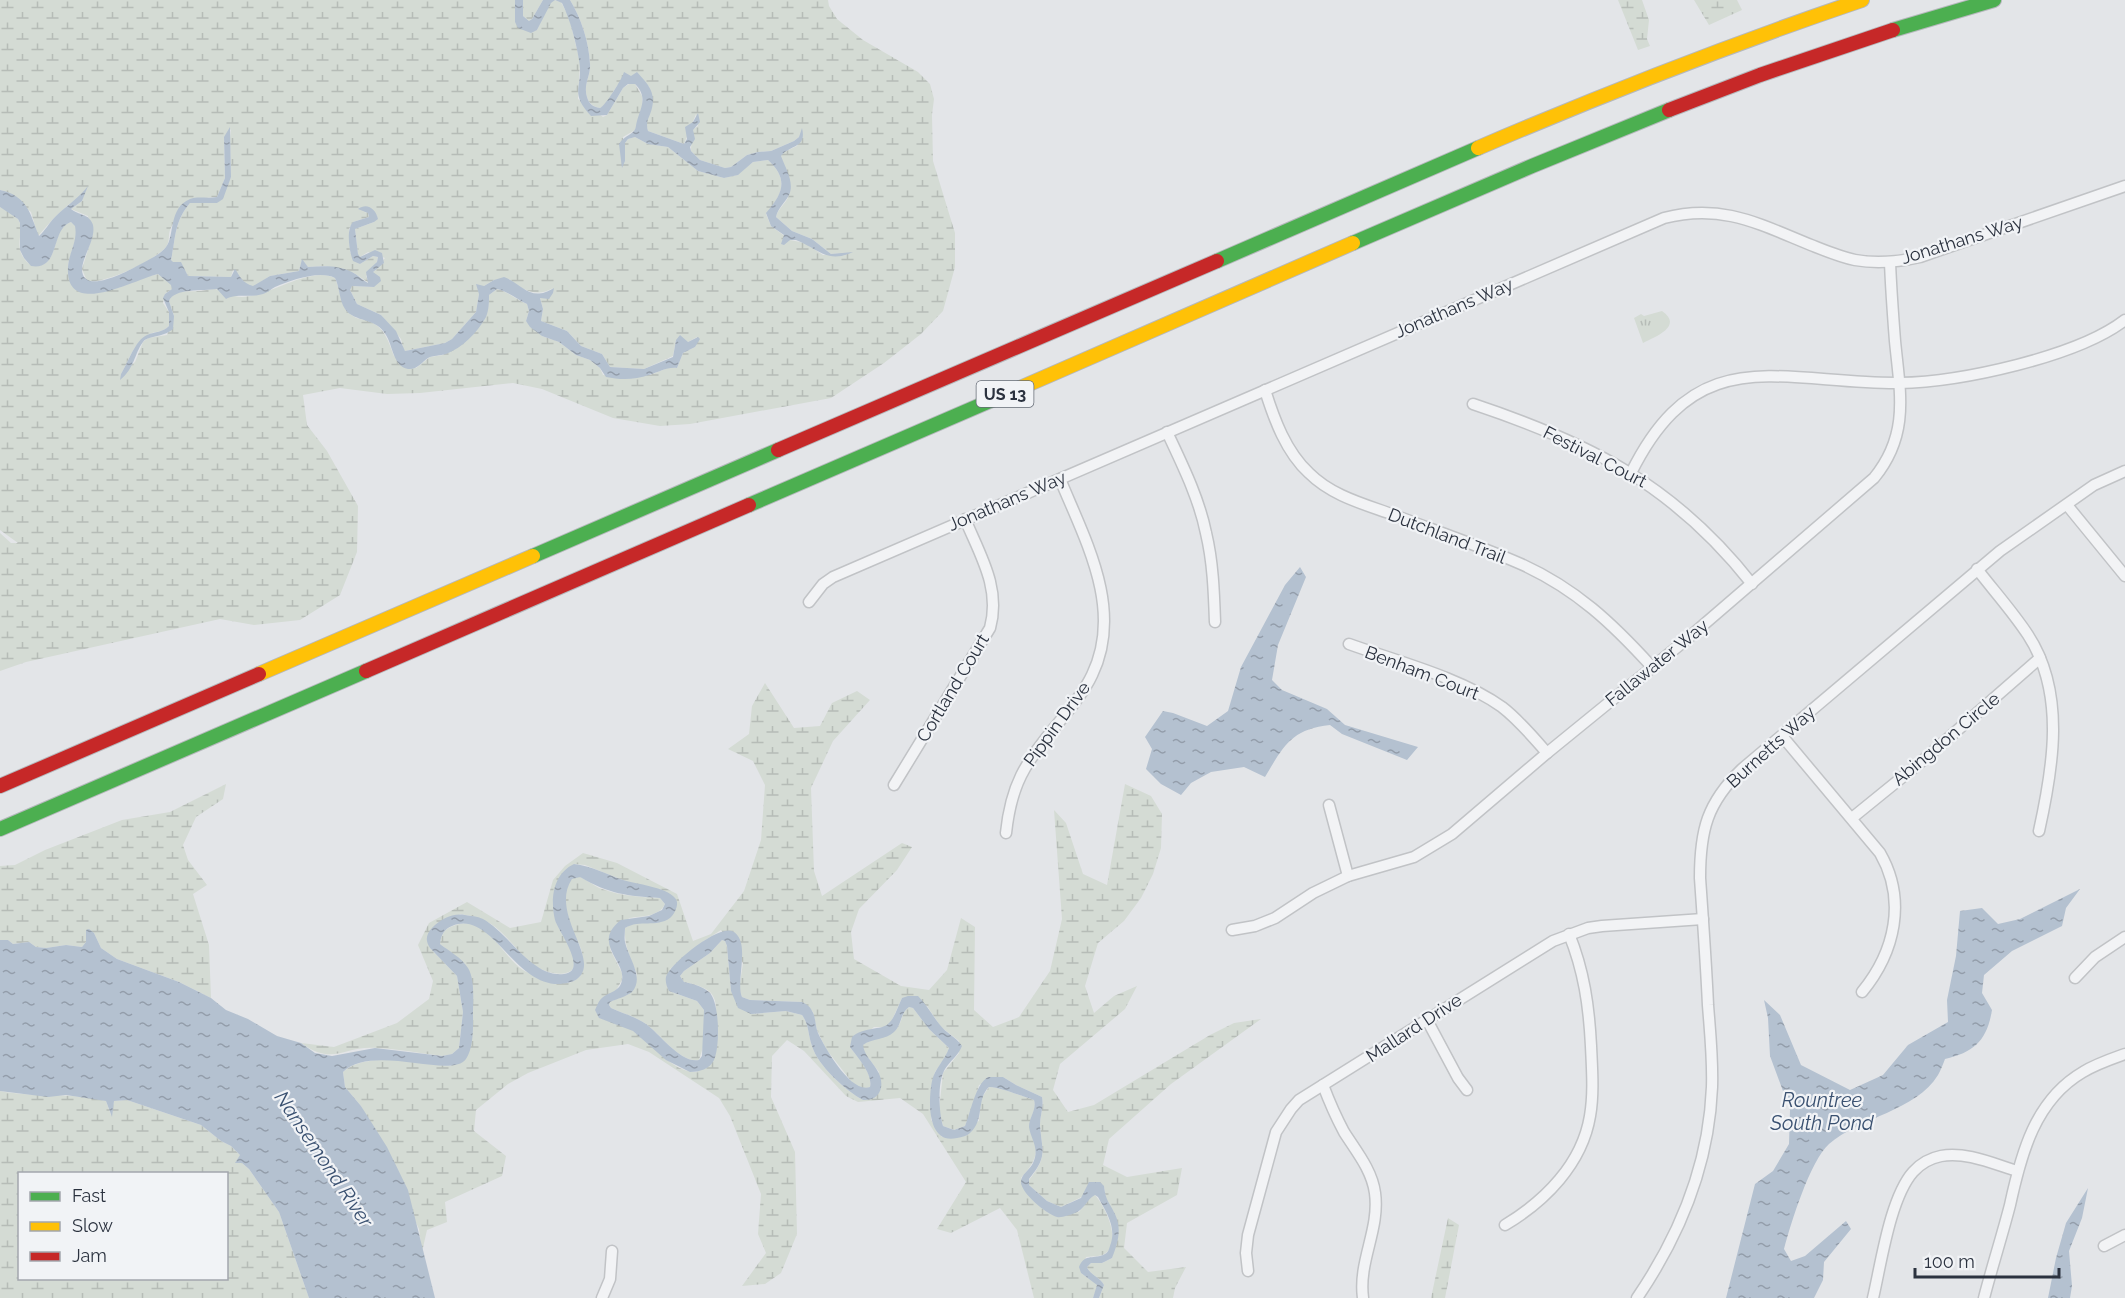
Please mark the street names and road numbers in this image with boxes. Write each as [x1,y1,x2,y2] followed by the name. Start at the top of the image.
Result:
[1898,211,2025,268] street label: Jonathans Way
[1392,273,1516,342] street label: Jonathans Way
[976,381,1034,407] road number: US 13
[1540,421,1651,492] street label: Festival Court
[945,466,1069,535] street label: Jonathans Way
[1385,503,1509,568] street label: Dutchland Trail
[1601,615,1712,710] street label: Fallawater Way
[912,630,993,746] street label: Cortland Court
[1362,641,1482,704] street label: Benham Court
[1019,677,1095,770] street label: Pippin Drive
[1888,687,2004,790] street label: Abingdon Circle
[1722,701,1819,792] street label: Burnetts Way
[1362,989,1466,1066] street label: Mallard Drive

